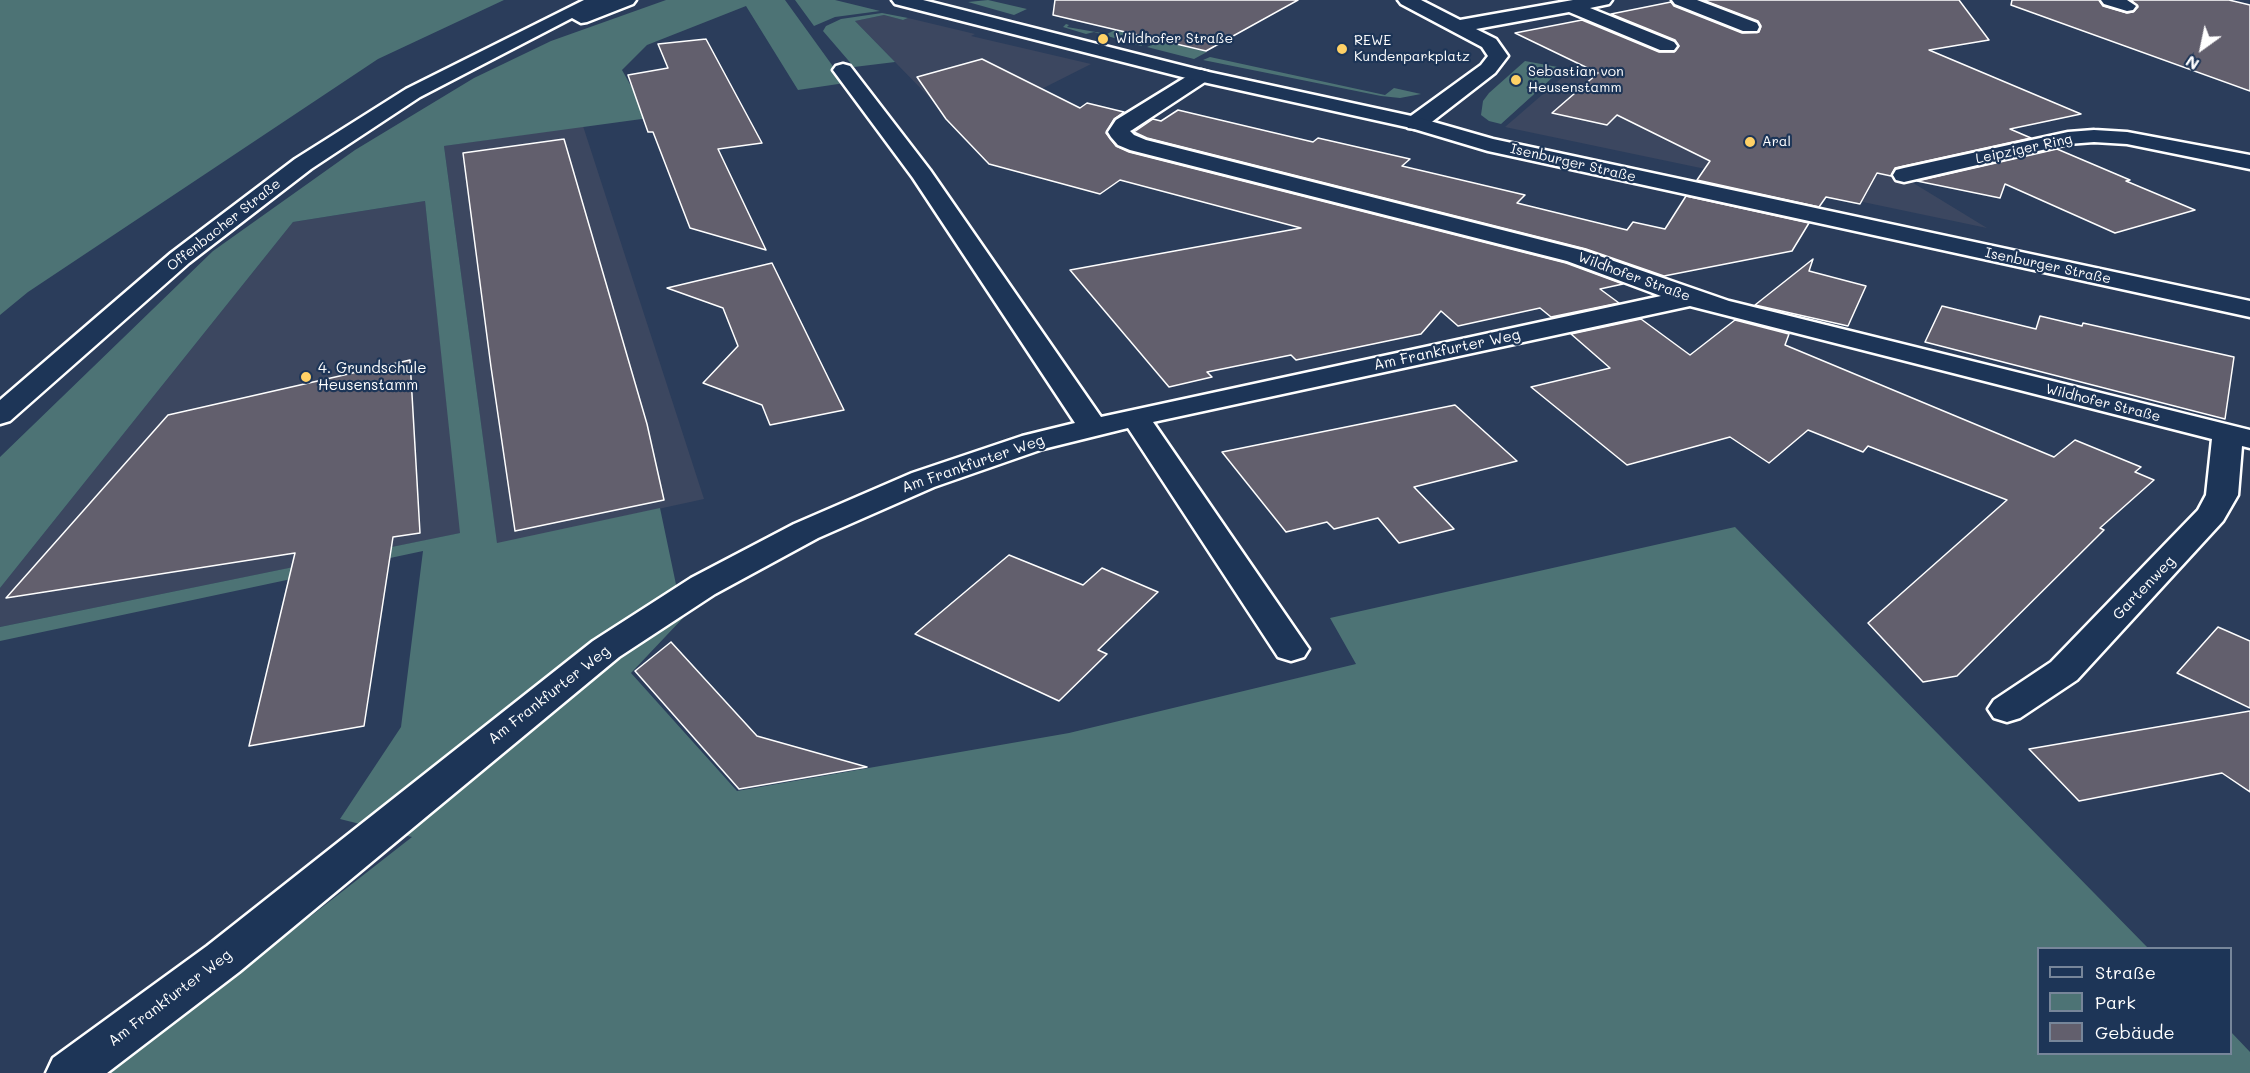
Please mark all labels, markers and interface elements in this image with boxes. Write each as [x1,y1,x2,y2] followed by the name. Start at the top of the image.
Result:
[2172,18,2232,78] north arrow
[1115,31,1233,47] place label: Wildhofer Straße
[1096,32,1110,46] marker: Wildhofer Straße
[1354,33,1470,66] place label: REWE Kundenparkplatz
[1335,42,1349,56] marker: REWE Kundenparkplatz
[2181,51,2203,76] text: N
[1528,64,1624,96] place label: Sebastian von Heusenstamm
[1509,73,1523,87] marker: Sebastian von Heusenstamm
[1974,131,2074,167] street label: Leipziger Ring
[1762,134,1791,150] place label: Aral
[1743,135,1757,149] marker: Aral
[1508,140,1638,186] street label: Isenburger Straße
[164,175,284,275] street label: Offenbacher Straße
[1983,244,2113,288] street label: Isenburger Straße
[1576,249,1692,305] street label: Wildhofer Straße
[1372,326,1522,374] street label: Am Frankfurter Weg
[318,359,427,394] place label: 4. Grundschule Heusenstamm
[299,370,313,384] marker: 4. Grundschule Heusenstamm
[2044,381,2162,425] street label: Wildhofer Straße
[899,431,1047,497] street label: Am Frankfurter Weg
[2109,552,2179,624] street label: Gartenweg
[485,642,613,748] street label: Am Frankfurter Weg
[105,946,235,1050] street label: Am Frankfurter Weg
[2037,947,2232,1055] legend
[2095,960,2156,984] text: Straße
[2095,990,2136,1014] text: Park
[2095,1020,2175,1044] text: Gebäude

